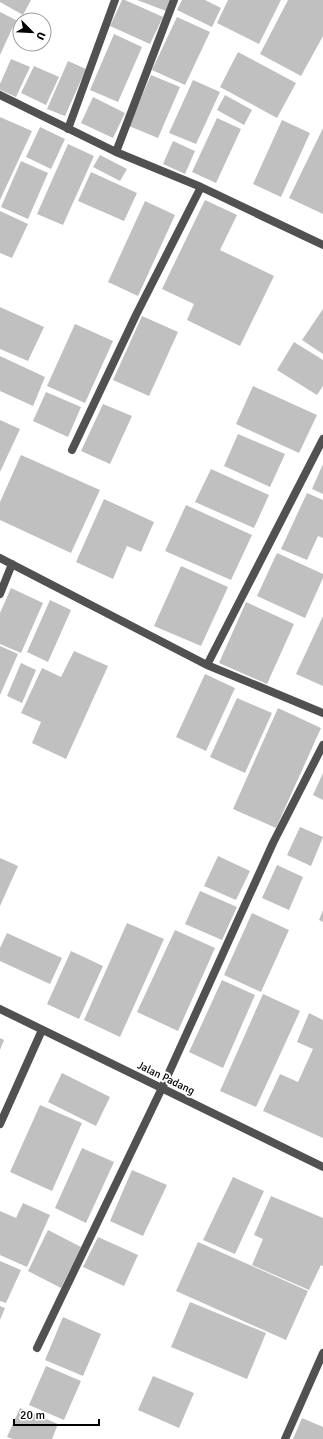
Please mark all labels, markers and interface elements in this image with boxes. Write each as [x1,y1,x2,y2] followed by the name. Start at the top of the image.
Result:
[12,12,52,52] north arrow
[33,30,48,42] text: U
[135,1059,197,1098] street label: Jalan Padang
[14,1401,99,1427] scale bar
[20,1408,45,1423] text: 20 m

